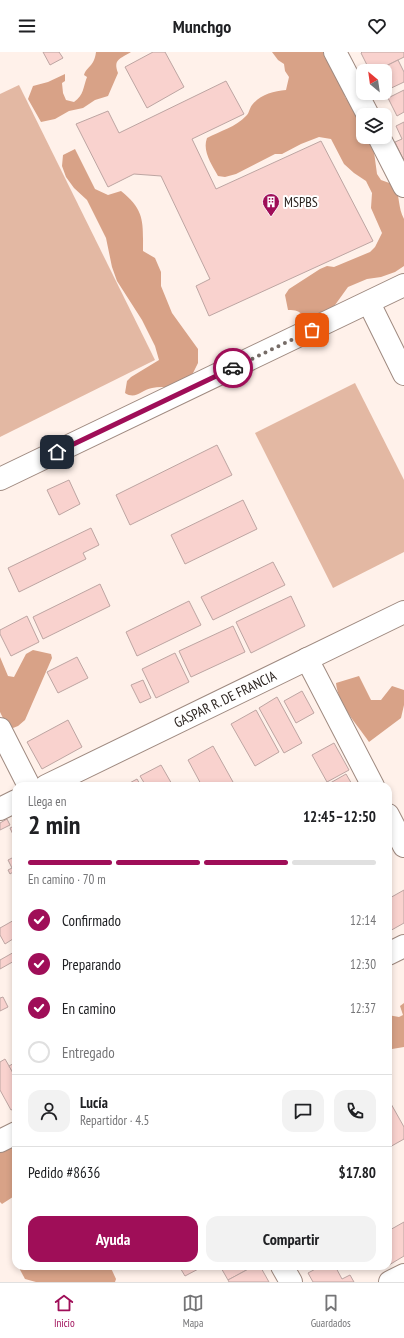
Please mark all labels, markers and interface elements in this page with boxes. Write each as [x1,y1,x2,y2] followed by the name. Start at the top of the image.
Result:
[16,15,38,37] icon: menu
[173,15,231,38] text: Munchgo
[366,15,388,37] icon: heart
[356,64,392,100] north arrow
[356,64,392,144] map controls
[356,108,392,144] button: layers
[261,192,281,217] building icon: MSPBS
[284,193,318,211] place label: MSPBS
[295,313,329,347] pin
[301,319,323,341] icon: bag
[213,348,253,388] courier
[222,357,244,379] icon: car
[40,435,74,469] pin
[46,441,68,463] icon: home
[171,666,279,732] street label: GASPAR R. DE FRANCIA
[28,793,66,810] text: Llega en
[303,807,376,826] text: 12:45–12:50
[28,808,81,841] text: 2 min
[28,871,106,888] text: En camino · 70 m
[28,909,50,931] icon: check
[62,911,121,930] text: Confirmado
[350,912,376,929] text: 12:14
[28,953,50,975] icon: check
[62,955,121,974] text: Preparando
[350,956,376,973] text: 12:30
[28,997,50,1019] icon: check
[62,999,116,1018] text: En camino
[350,1000,376,1017] text: 12:37
[62,1043,115,1062] text: Entregado
[28,1090,70,1132] button: person
[282,1090,324,1132] button: chat
[334,1090,376,1132] button: phone
[80,1093,108,1112] text: Lucía
[80,1112,149,1129] text: Repartidor · 4.5
[28,1163,100,1182] text: Pedido #8636
[338,1163,376,1182] text: $17.80
[28,1216,198,1262] button: Ayuda
[206,1216,376,1262] button: Compartir
[53,1292,75,1330] tab: Inicio
[182,1292,204,1330] tab: Mapa
[311,1292,351,1330] tab: Guardados

